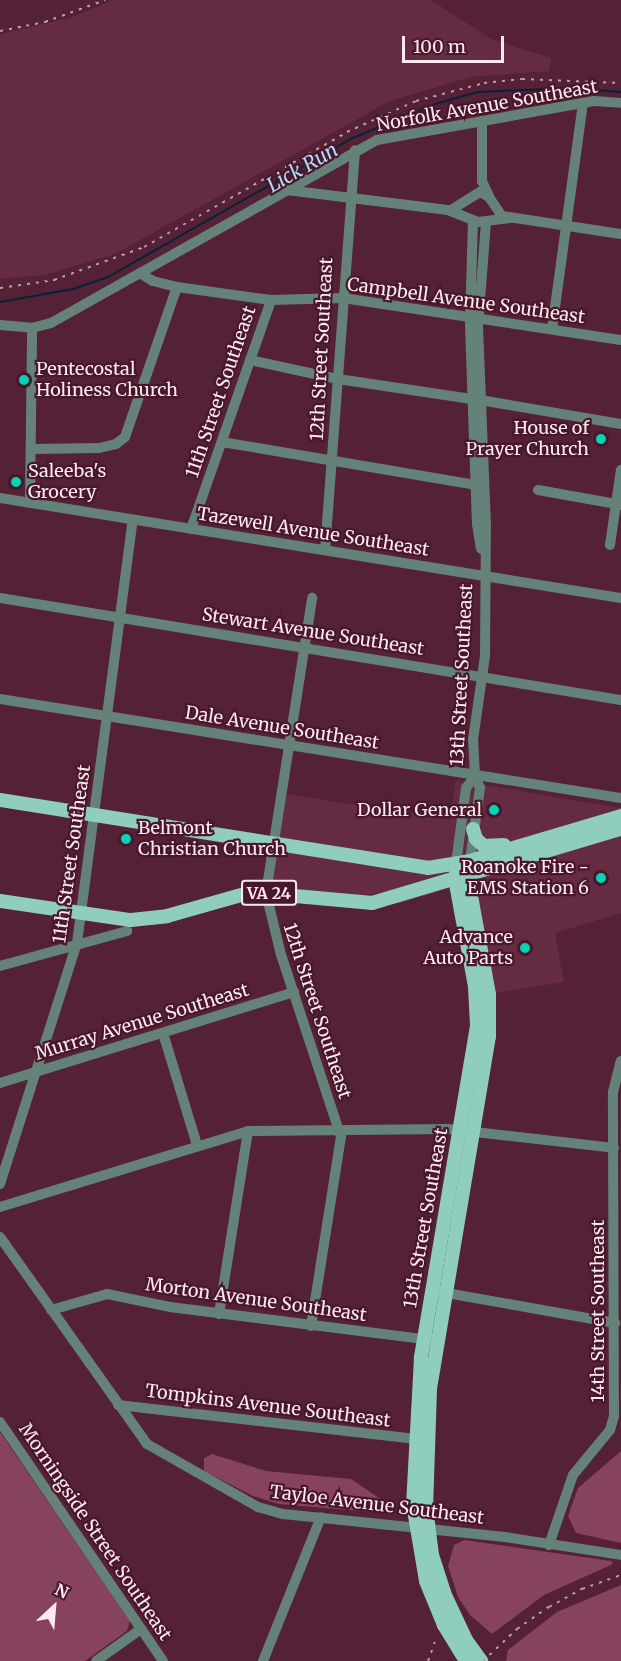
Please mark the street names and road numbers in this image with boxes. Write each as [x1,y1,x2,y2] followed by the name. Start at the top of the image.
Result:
[375,76,599,136] street label: Norfolk Avenue Southeast
[306,257,338,441] street label: 12th Street Southeast
[346,274,586,328] street label: Campbell Avenue Southeast
[181,303,261,481] street label: 11th Street Southeast
[195,503,431,561] street label: Tazewell Avenue Southeast
[446,583,478,767] street label: 13th Street Southeast
[200,604,426,660] street label: Stewart Avenue Southeast
[183,702,381,754] street label: Dale Avenue Southeast
[49,763,95,945] street label: 11th Street Southeast
[240,880,298,906] road number: VA 24
[278,920,356,1102] street label: 12th Street Southeast
[33,979,251,1065] street label: Murray Avenue Southeast
[399,1126,453,1310] street label: 13th Street Southeast
[587,1220,609,1402] street label: 14th Street Southeast
[144,1274,368,1326] street label: Morton Avenue Southeast
[144,1380,392,1432] street label: Tompkins Avenue Southeast
[14,1419,176,1645] street label: Morningside Street Southeast
[269,1481,485,1529] street label: Tayloe Avenue Southeast

